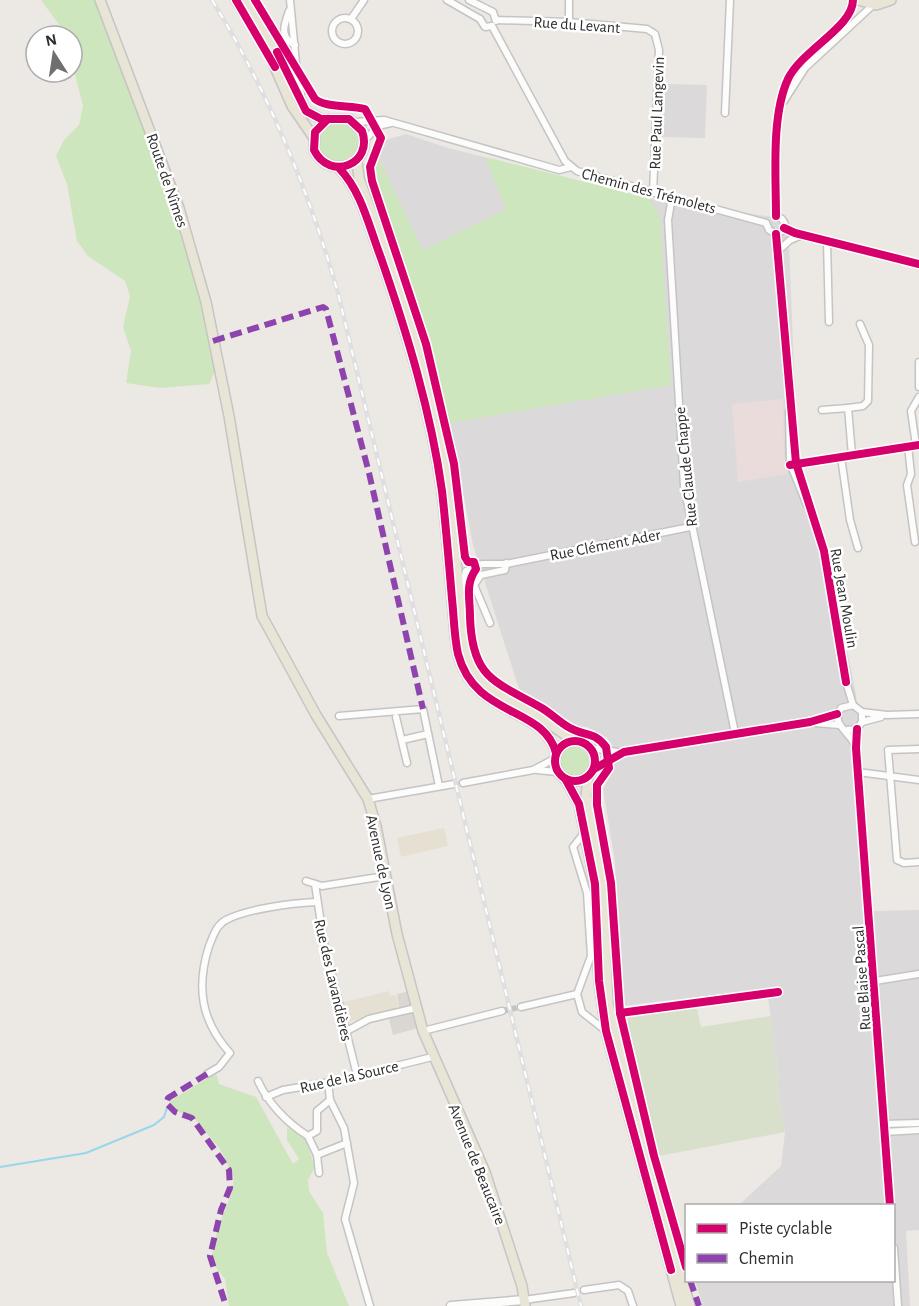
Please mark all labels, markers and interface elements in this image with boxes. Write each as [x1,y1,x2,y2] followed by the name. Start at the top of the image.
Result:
[533,14,621,36] street label: Rue du Levant
[24,24,84,84] north arrow
[44,31,58,49] text: N
[647,56,667,170] street label: Rue Paul Langevin
[143,131,191,230] street label: Route de Nîmes
[580,165,718,217] street label: Chemin des Trémolets
[672,406,700,528] street label: Rue Claude Chappe
[549,526,663,564] street label: Rue Clément Ader
[827,547,861,649] street label: Rue Jean Moulin
[362,813,399,911] street label: Avenue de Lyon
[311,918,355,1043] street label: Rue des Lavandières
[850,925,874,1031] street label: Rue Blaise Pascal
[298,1058,400,1096] street label: Rue de la Source
[446,1102,509,1227] street label: Avenue de Beaucaire
[685,1204,895,1282] legend
[739,1220,832,1238] text: Piste cyclable
[739,1250,794,1268] text: Chemin

